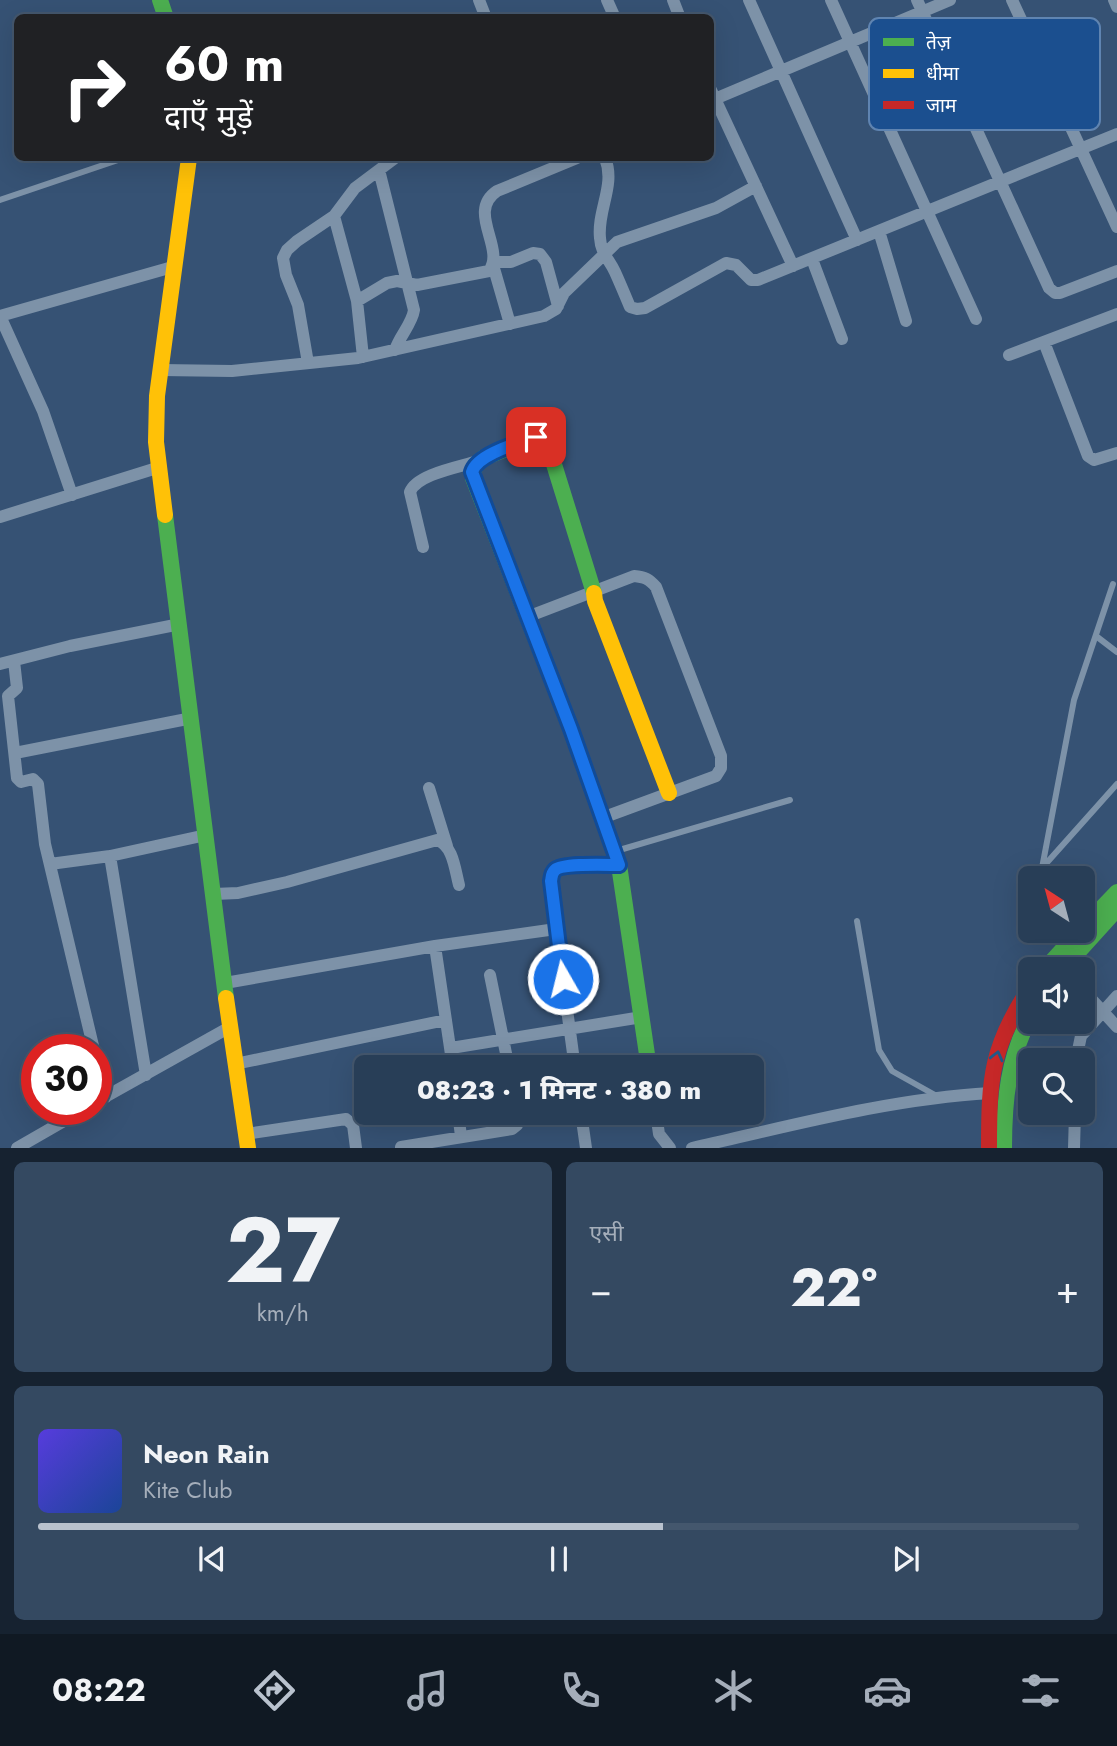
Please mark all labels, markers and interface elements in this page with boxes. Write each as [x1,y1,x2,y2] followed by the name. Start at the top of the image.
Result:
[869,18,1100,130] legend
[164,29,284,99] text: 60 m
[926,29,952,56] text: तेज़
[49,42,140,133] icon: right
[926,60,960,87] text: धीमा
[926,92,957,119] text: जाम
[164,94,253,140] text: दाएँ मुड़ें
[506,407,566,467] pin
[517,418,555,456] icon: arrive
[1018,866,1096,943] north arrow
[1018,866,1095,1125] map controls
[526,942,600,1016] position arrow
[1018,957,1095,1034] button: sound
[21,1034,112,1125] speed limit sign: 30
[1018,1048,1095,1125] button: search
[989,1050,1003,1062] one-way arrow
[417,1071,701,1109] text: 08:23 · 1 मिनट · 380 m
[225,1185,340,1316] text: 27
[590,1216,624,1250] text: एसी
[790,1250,877,1326] text: 22°
[590,1262,612,1317] text: −
[1056,1262,1079,1317] text: +
[257,1296,309,1330] text: km/h
[143,1435,270,1473] text: Neon Rain
[143,1473,232,1507] text: Kite Club
[193,1540,231,1578] icon: previous
[540,1540,578,1578] icon: pause
[887,1540,925,1578] icon: next
[250,1666,299,1715] icon: directions
[403,1666,452,1715] icon: music
[556,1666,605,1715] icon: phone
[709,1666,758,1715] icon: climate
[863,1666,912,1715] icon: car
[1016,1666,1065,1715] icon: filters
[52,1667,146,1713] text: 08:22

